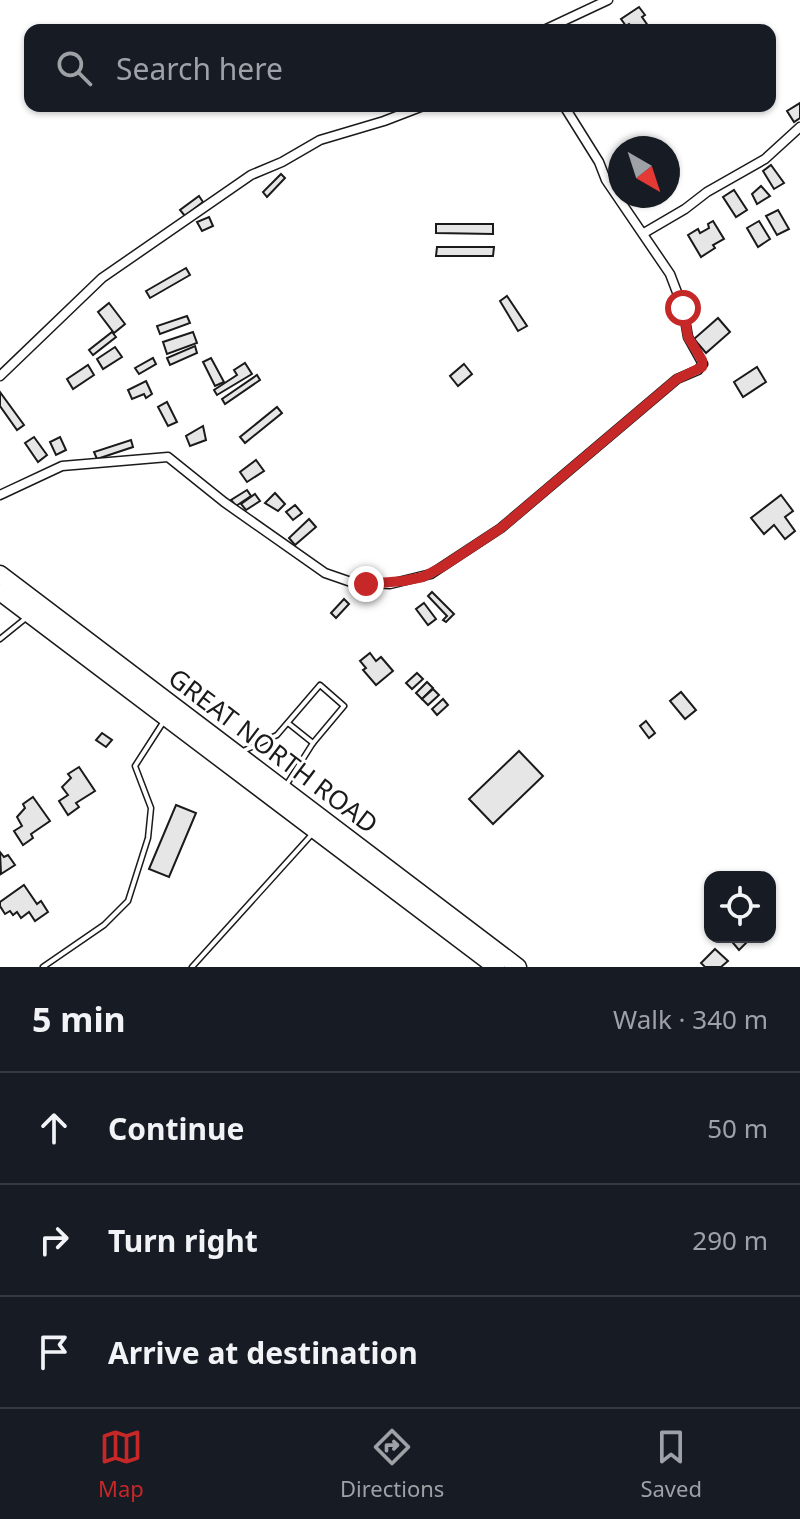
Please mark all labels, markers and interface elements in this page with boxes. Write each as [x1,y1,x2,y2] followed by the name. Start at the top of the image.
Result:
[24,24,776,112] search box
[52,46,96,90] icon: search
[116,48,283,89] text: Search here
[608,136,680,208] north arrow
[665,290,701,326] route start
[348,566,384,602] route end
[161,659,386,841] street label: GREAT NORTH ROAD
[704,871,776,943] map controls
[704,871,776,943] button: locate
[32,996,126,1042] text: 5 min
[613,1001,768,1037] text: Walk · 340 m
[32,1106,76,1150] icon: ahead
[108,1108,244,1149] text: Continue
[707,1110,768,1146] text: 50 m
[32,1218,76,1262] icon: right
[108,1220,258,1261] text: Turn right
[692,1222,768,1258] text: 290 m
[32,1330,76,1374] icon: arrive
[108,1332,418,1373] text: Arrive at destination
[98,1425,144,1503] tab: Map
[340,1425,444,1503] tab: Directions
[640,1425,702,1503] tab: Saved

